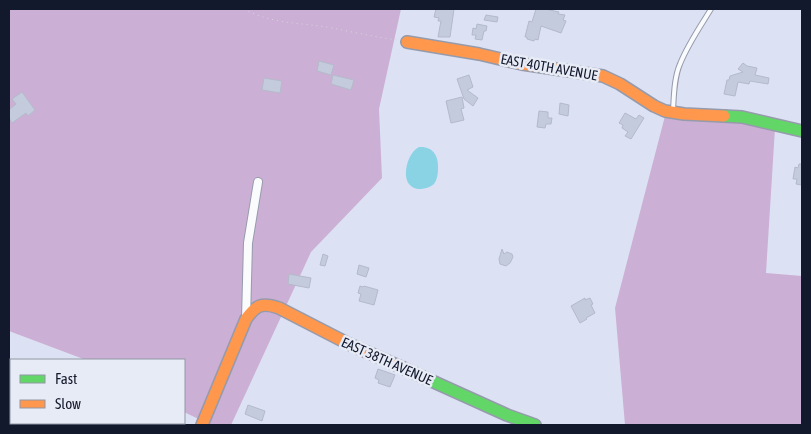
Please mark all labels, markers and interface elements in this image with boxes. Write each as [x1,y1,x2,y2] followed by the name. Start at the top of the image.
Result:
[499,51,599,83] street label: EAST 40TH AVENUE
[339,334,435,388] street label: EAST 38TH AVENUE
[10,359,185,424] legend
[55,370,77,387] text: Fast
[55,395,81,412] text: Slow

